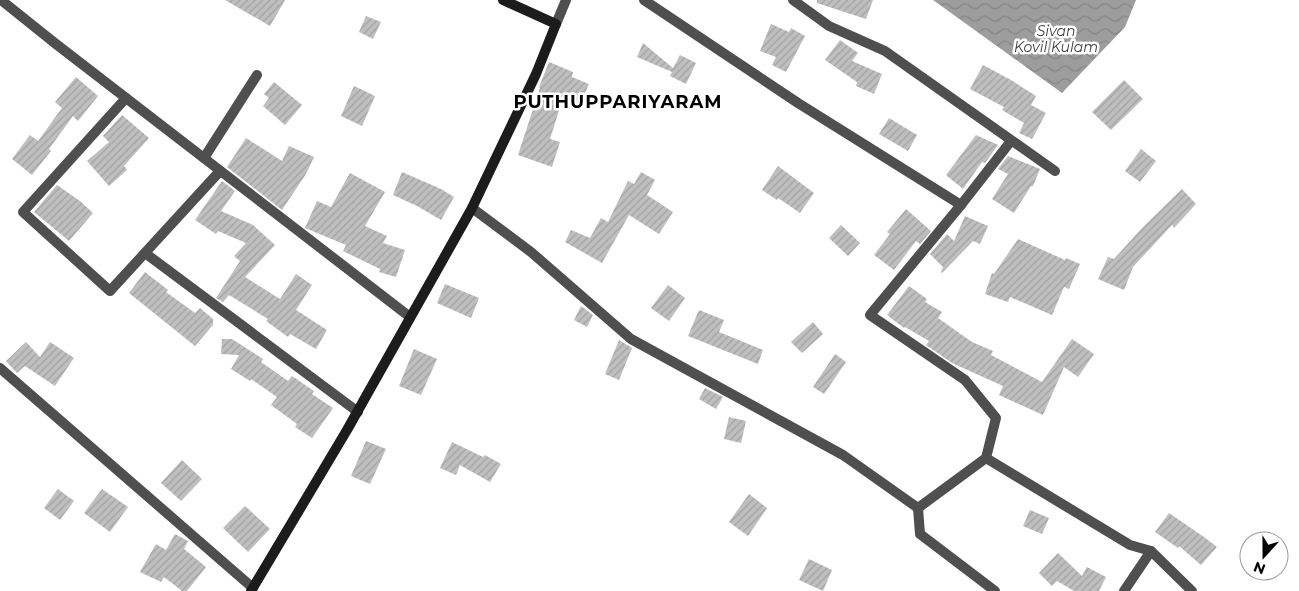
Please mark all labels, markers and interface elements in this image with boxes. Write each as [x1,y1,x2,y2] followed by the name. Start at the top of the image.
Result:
[1014,22,1098,56] water label: Sivan Kovil Kulam
[513,91,723,113] district label: PUTHUPPARIYARAM
[1239,531,1289,581] north arrow
[1251,558,1268,579] text: N

